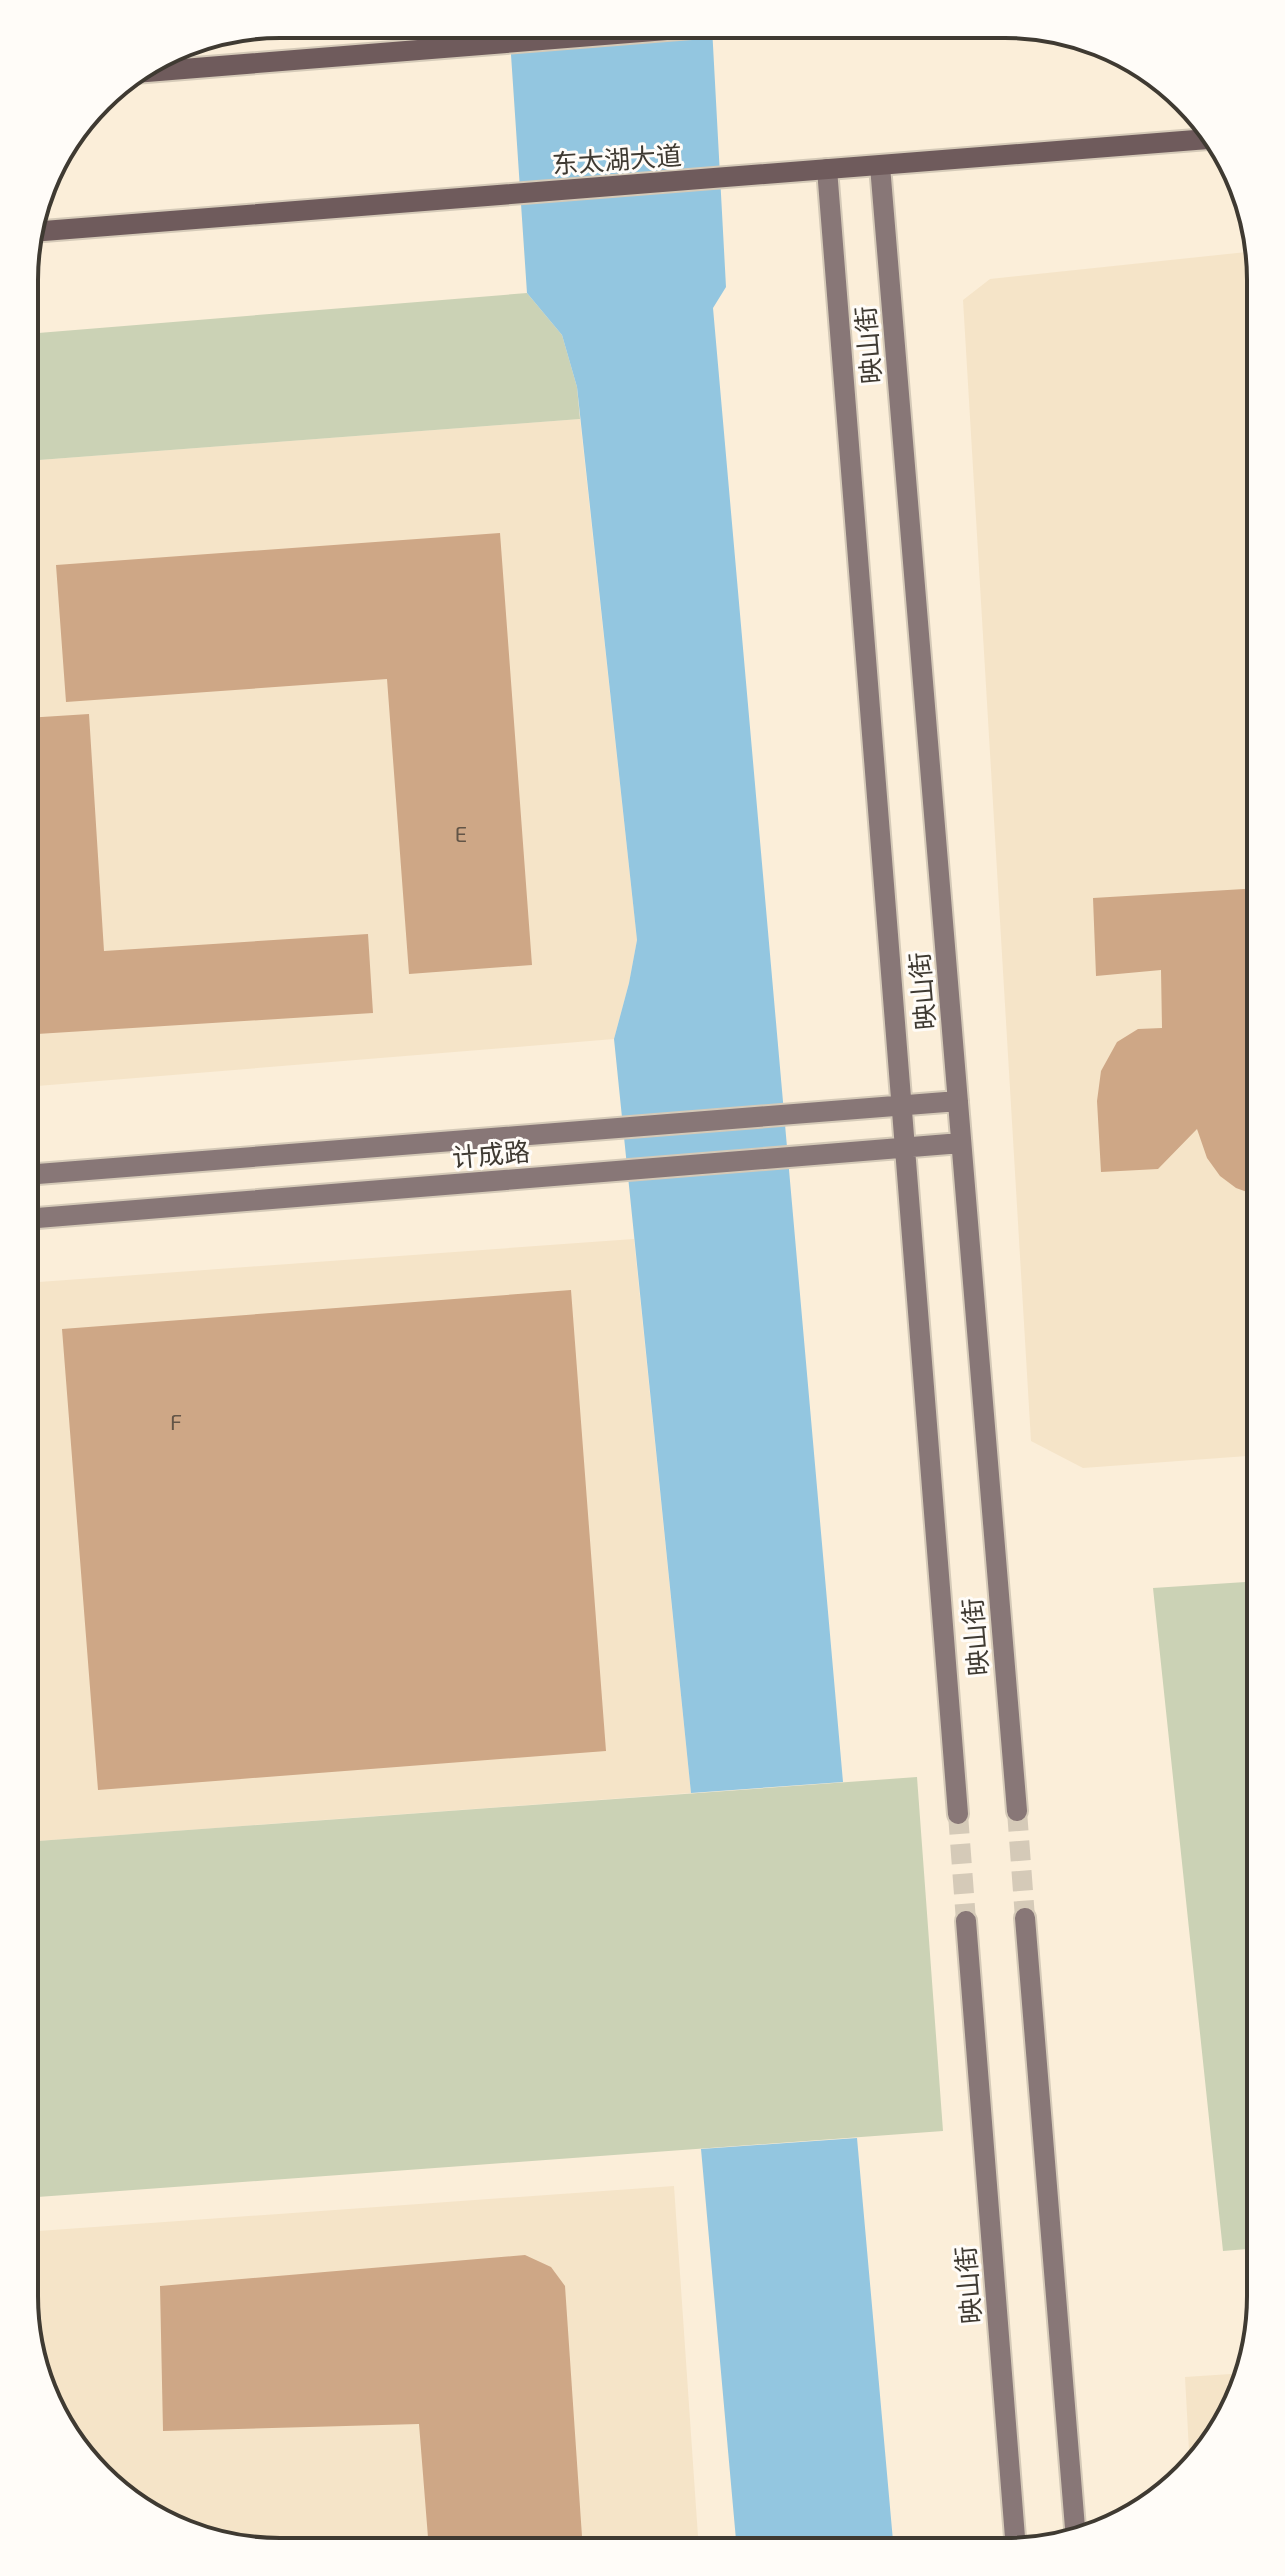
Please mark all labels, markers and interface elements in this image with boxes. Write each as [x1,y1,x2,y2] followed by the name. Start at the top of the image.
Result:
[551,139,683,179] street label: 东太湖大道
[849,305,886,385] street label: 映山街
[455,820,467,846] house number: E
[903,951,940,1031] street label: 映山街
[451,1135,531,1172] street label: 计成路
[170,1408,182,1434] house number: F
[956,1597,993,1677] street label: 映山街
[949,2245,986,2325] street label: 映山街

